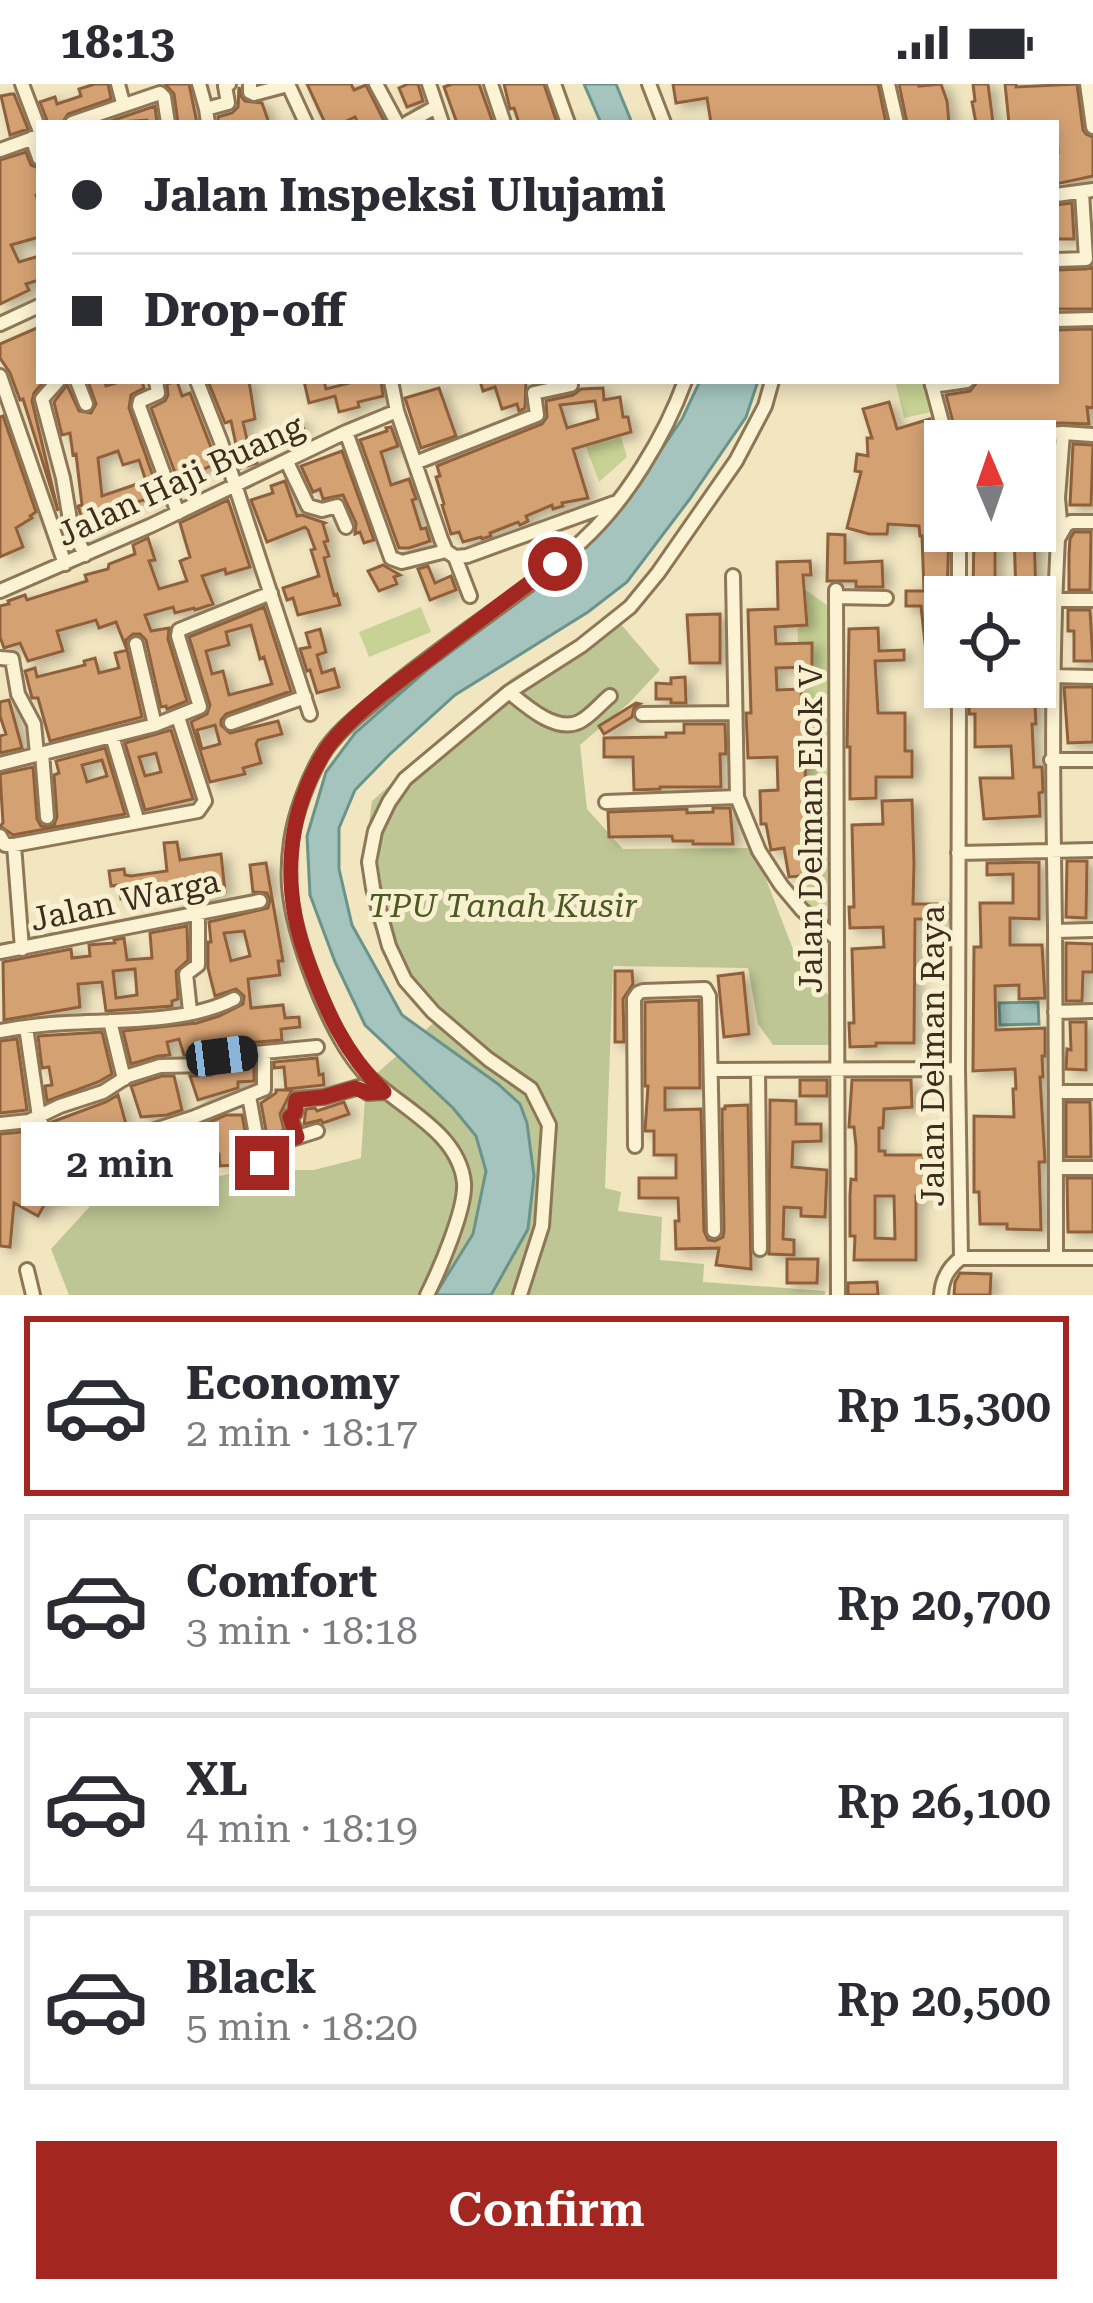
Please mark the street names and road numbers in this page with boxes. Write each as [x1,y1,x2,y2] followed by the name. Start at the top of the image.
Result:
[51,406,310,554] street label: Jalan Haji Buang
[791,665,830,993] street label: Jalan Delman Elok V
[27,861,223,939] street label: Jalan Warga
[913,905,952,1207] street label: Jalan Delman Raya

